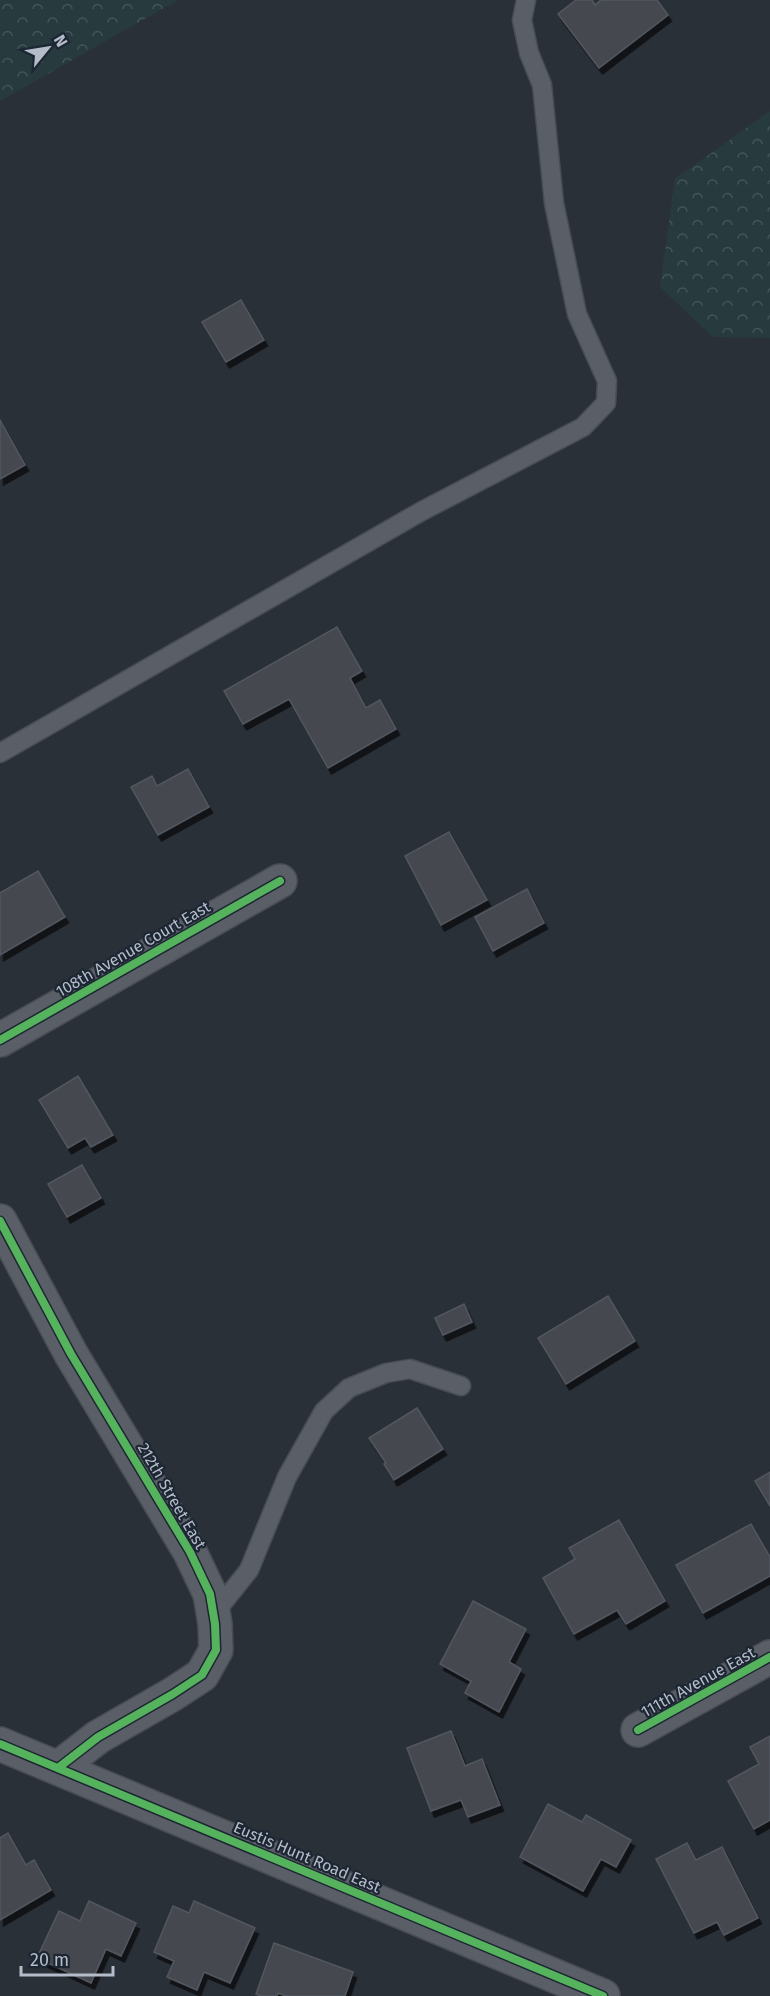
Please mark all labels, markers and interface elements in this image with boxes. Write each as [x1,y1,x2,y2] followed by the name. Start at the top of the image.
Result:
[18,18,78,78] north arrow
[50,31,71,50] text: N
[52,897,214,1001] street label: 108th Avenue Court East
[134,1439,210,1553] street label: 212th Street East
[638,1643,758,1721] street label: 111th Avenue East
[231,1817,384,1897] street label: Eustis Hunt Road East
[21,1939,112,1977] scale bar
[30,1949,69,1971] text: 20 m

